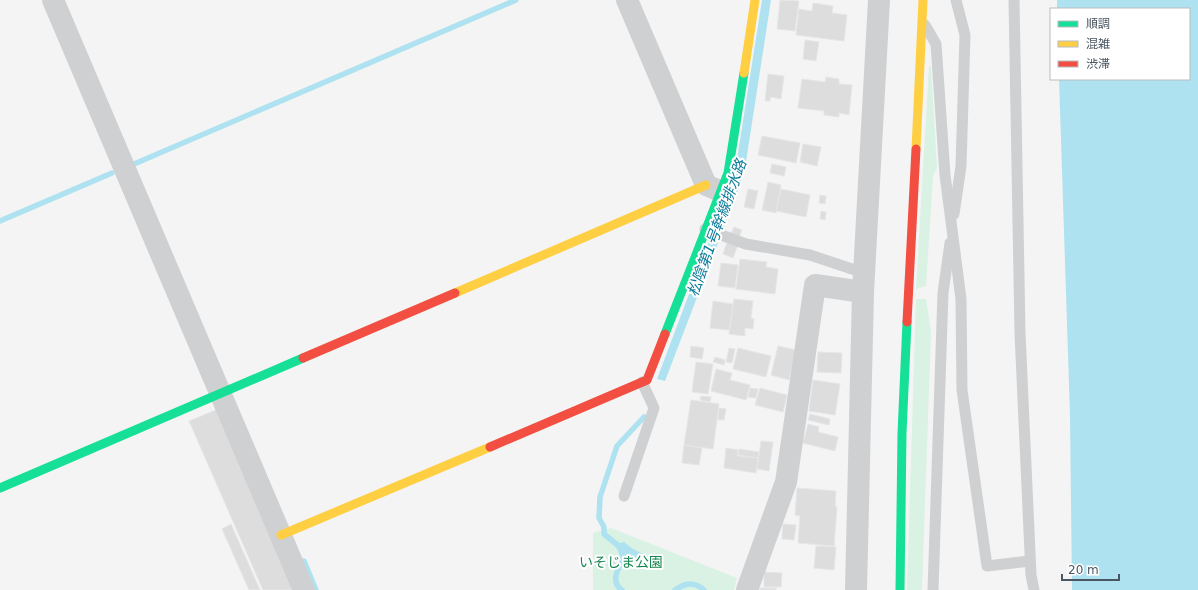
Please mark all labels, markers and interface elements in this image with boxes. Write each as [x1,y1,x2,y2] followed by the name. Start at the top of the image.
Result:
[1050,8,1190,80] legend
[1086,17,1110,31] text: 順調
[1086,37,1110,51] text: 混雑
[1086,57,1110,71] text: 渋滞
[684,155,751,299] water label: 松陰第1号幹線排水路
[579,554,663,570] park label: いそじま公園
[1062,556,1119,582] scale bar
[1068,563,1099,577] text: 20 m

